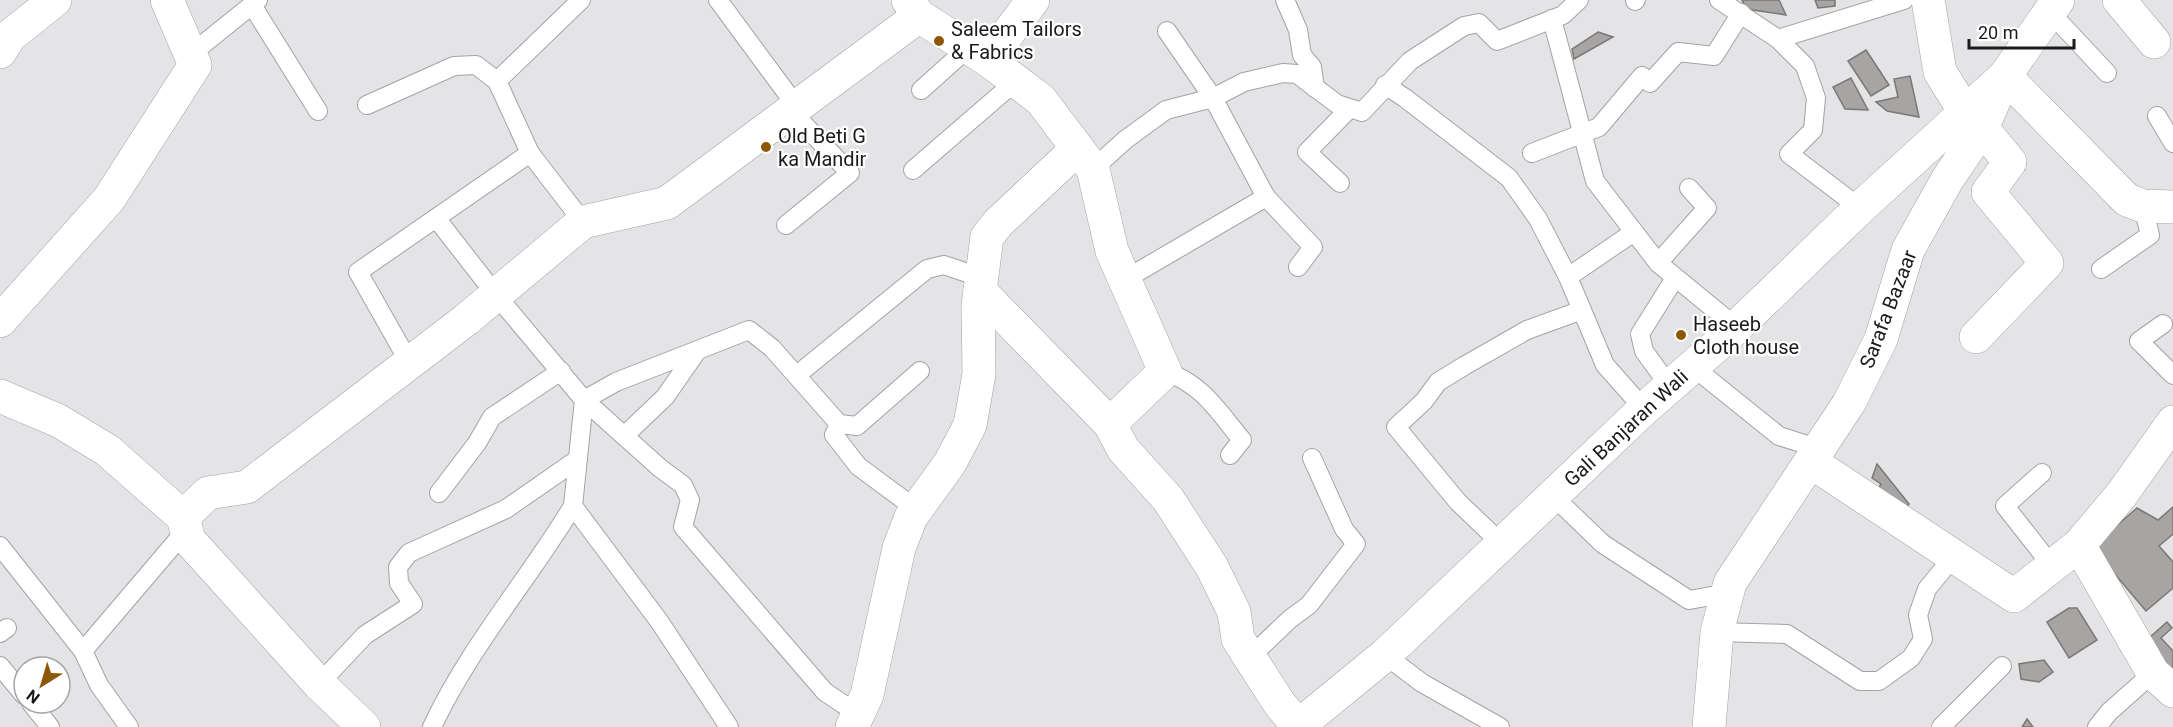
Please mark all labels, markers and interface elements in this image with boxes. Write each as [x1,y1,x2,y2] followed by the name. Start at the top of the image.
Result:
[1969,12,2074,50] scale bar
[951,17,1082,64] place label: Saleem Tailors & Fabrics
[1978,22,2018,43] text: 20 m
[932,34,946,48] marker: Saleem Tailors & Fabrics
[778,124,867,171] place label: Old Beti G ka Mandir
[759,140,773,154] marker: Old Beti G ka Mandir
[1854,246,1922,371] street label: Sarafa Bazaar
[1693,312,1799,359] place label: Haseeb Cloth house
[1674,328,1688,342] marker: Haseeb Cloth house
[1559,364,1693,492] street label: Gali Banjaran Wali
[12,655,72,715] north arrow
[23,686,44,708] text: N

